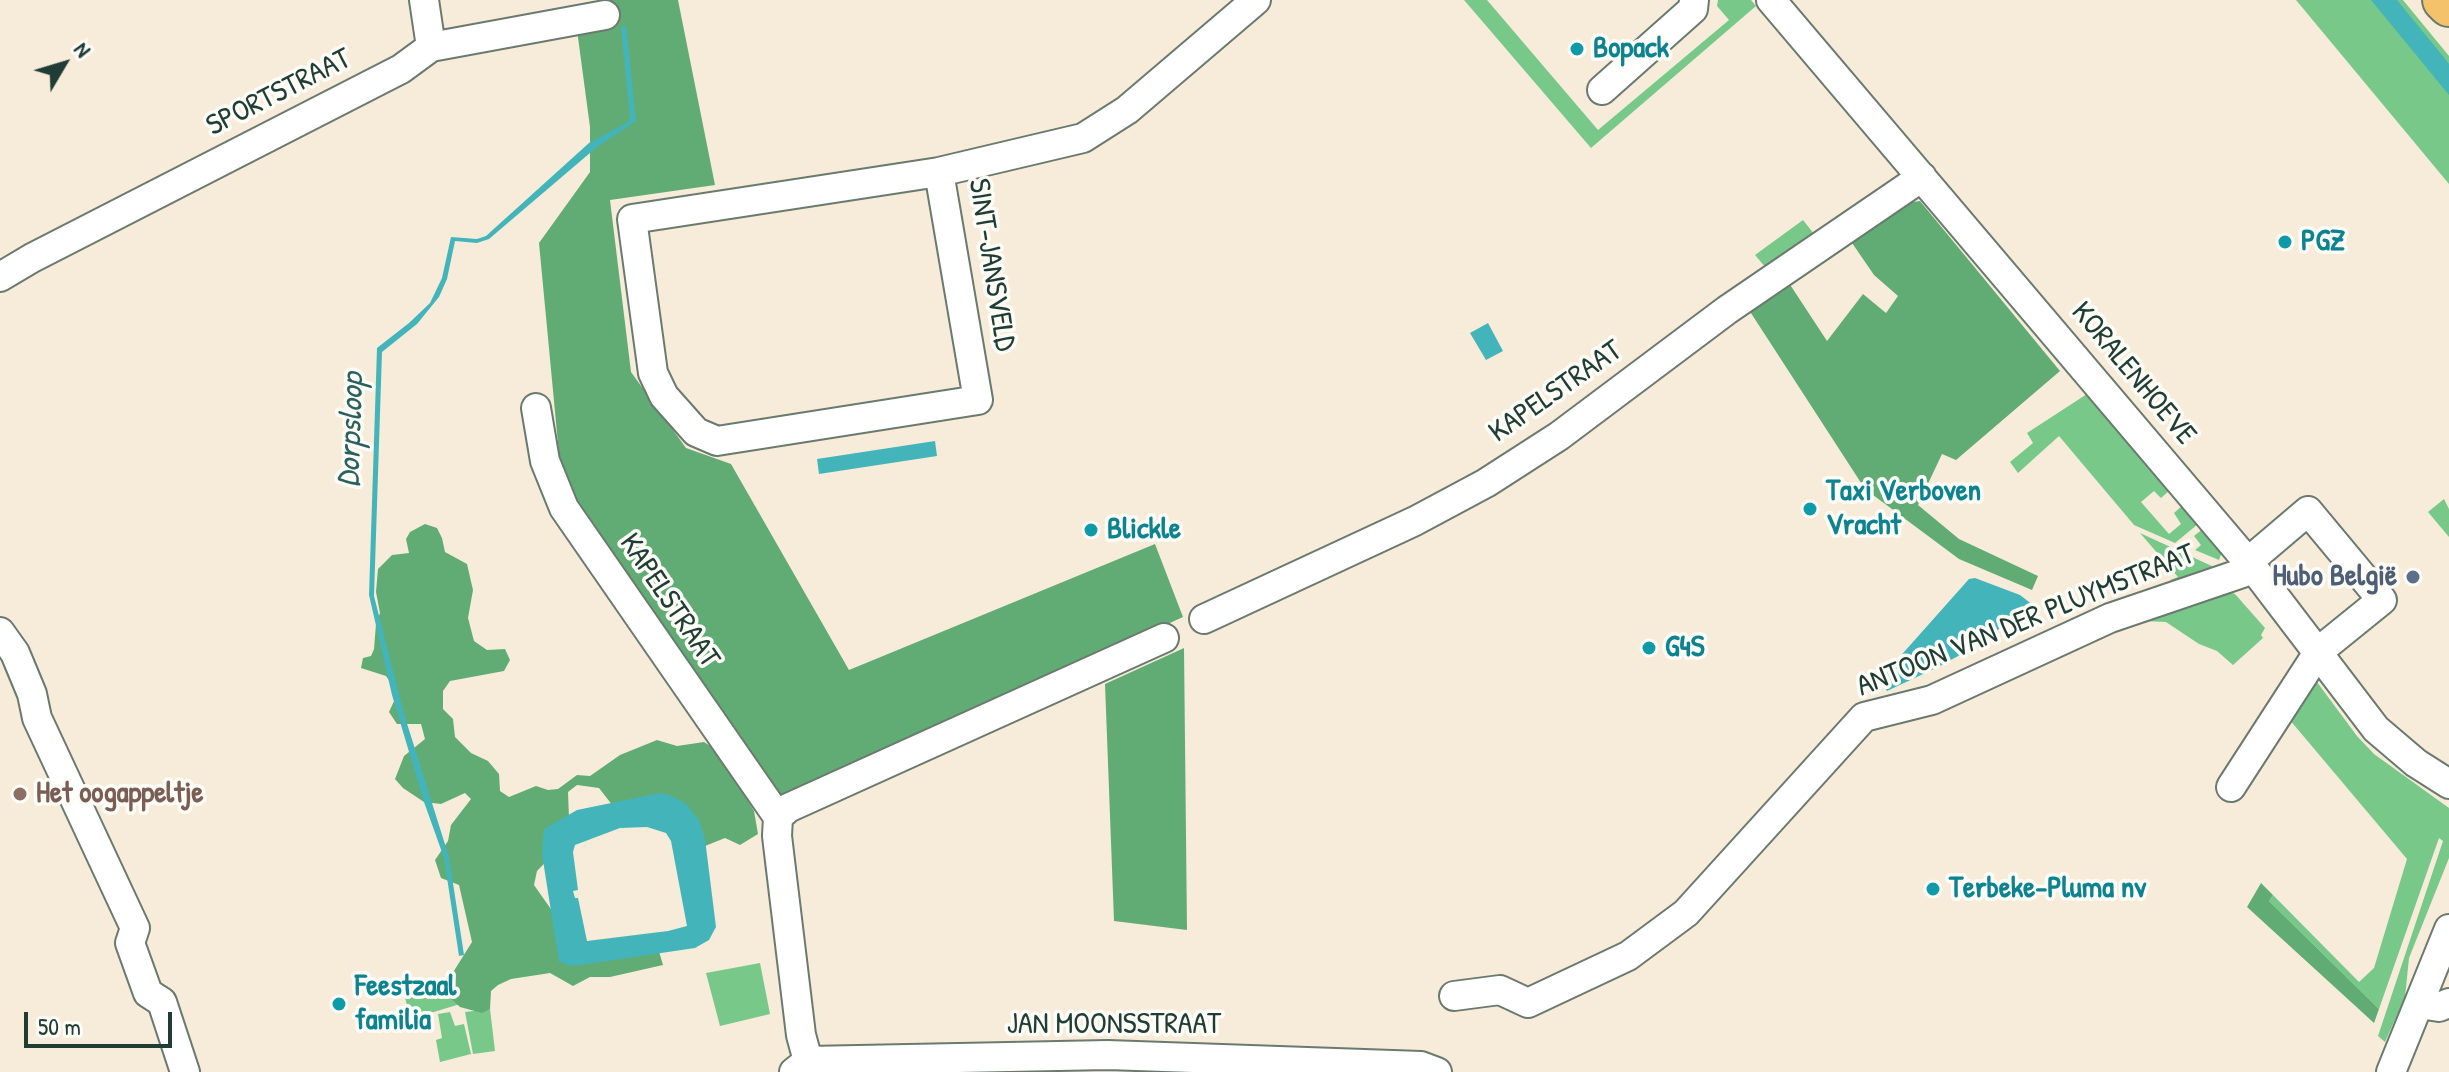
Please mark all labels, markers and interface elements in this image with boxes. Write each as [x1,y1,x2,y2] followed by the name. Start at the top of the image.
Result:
[24,24,104,104] north arrow
[1593,31,1669,67] place label: Bopack
[67,35,98,63] text: N
[1568,40,1586,58] marker: Bopack
[201,41,357,145] street label: SPORTSTRAAT
[960,176,1022,354] street label: SINT-JANSVELD
[2301,224,2345,260] place label: PGZ
[2276,233,2294,251] marker: PGZ
[2063,295,2203,453] street label: KORALENHOEVE
[1483,333,1629,451] street label: KAPELSTRAAT
[331,372,373,488] water label: Dorpsloop
[1826,474,1981,544] place label: Taxi Verboven Vracht
[1801,500,1819,518] marker: Taxi Verboven Vracht
[1107,512,1181,548] place label: Blickle
[1082,521,1100,539] marker: Blickle
[611,527,727,675] street label: KAPELSTRAAT
[1852,537,2200,705] street label: ANTOON VAN DER PLUYMSTRAAT
[2272,559,2397,595] place label: Hubo België
[2404,568,2422,586] marker: Hubo België
[1665,630,1704,666] place label: G4S
[1640,639,1658,657] marker: G4S
[36,776,203,812] place label: Het oogappeltje
[11,785,29,803] marker: Het oogappeltje
[1949,871,2146,907] place label: Terbeke-Pluma nv
[1924,880,1942,898] marker: Terbeke-Pluma nv
[355,969,456,1040] place label: Feestzaal familia
[330,995,348,1013] marker: Feestzaal familia
[28,996,176,1046] scale bar
[1007,1007,1221,1043] street label: JAN MOONSSTRAAT
[38,1010,81,1042] text: 50 m

